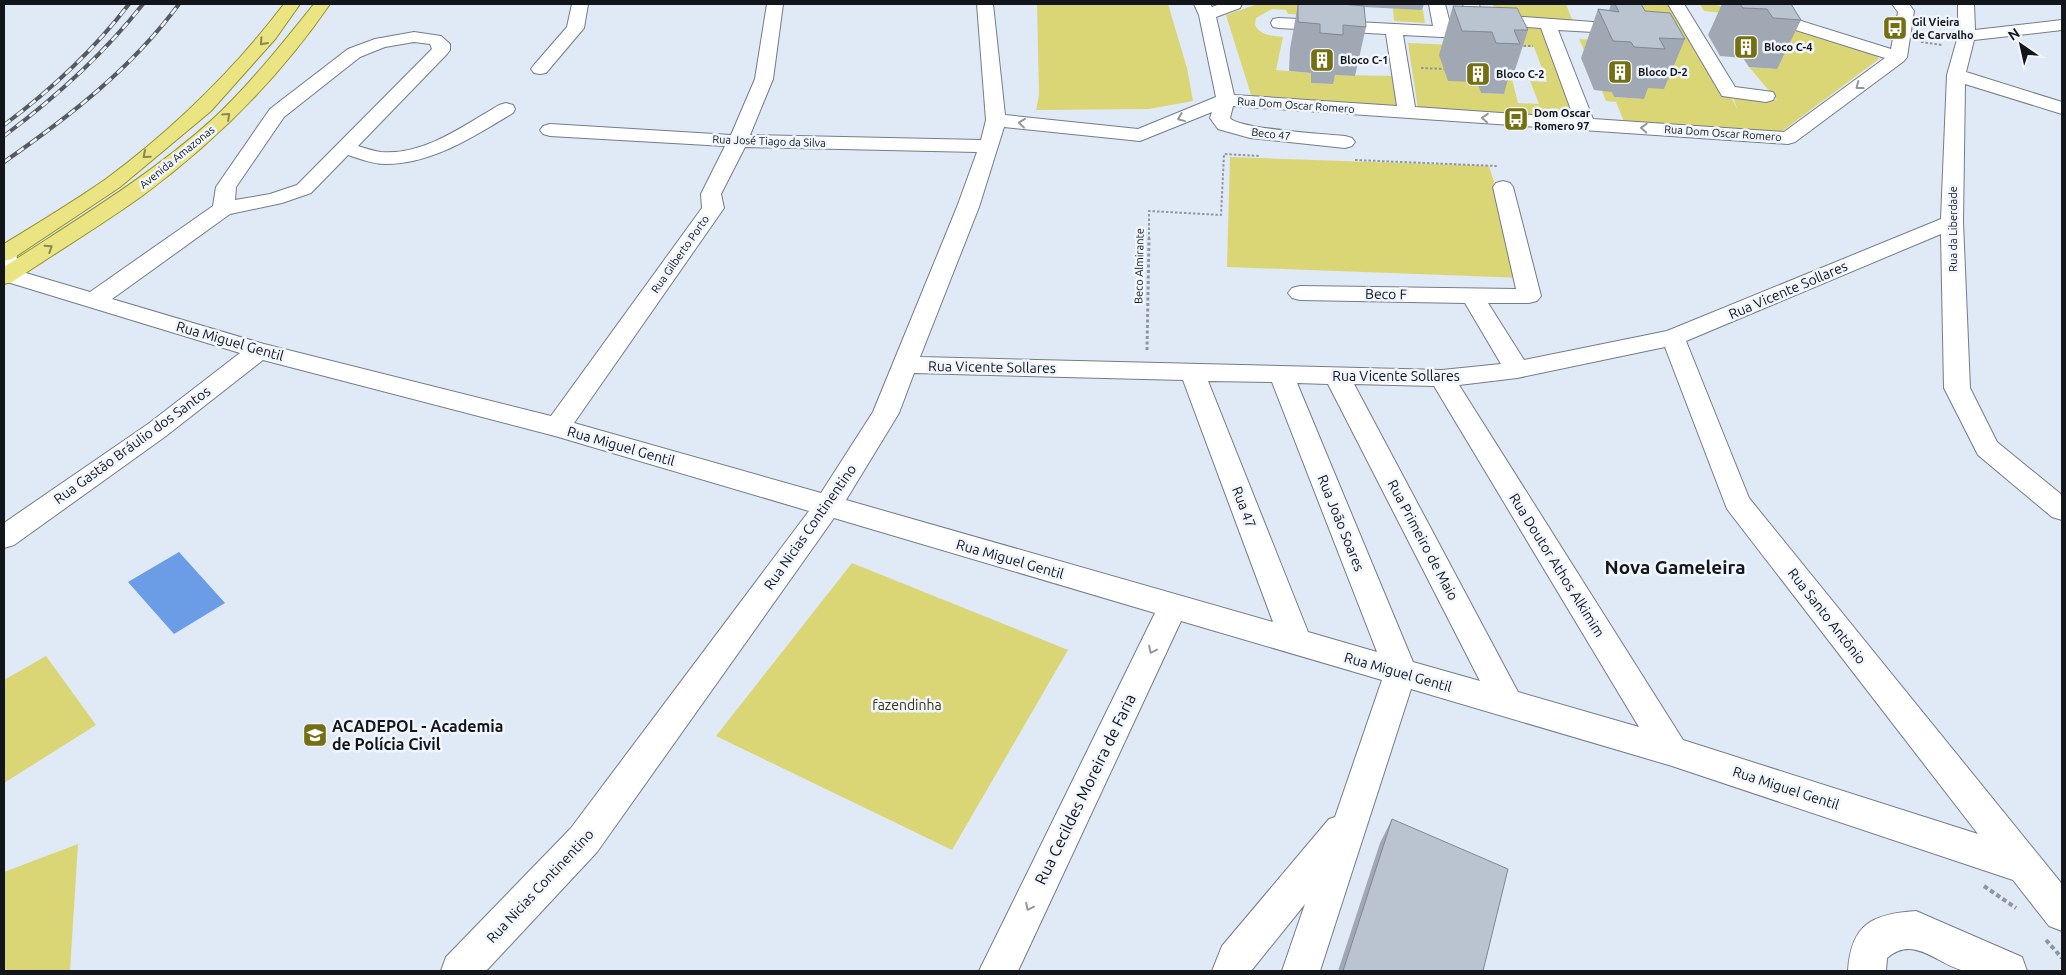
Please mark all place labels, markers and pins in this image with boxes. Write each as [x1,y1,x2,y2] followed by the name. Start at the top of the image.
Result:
[1882,15,1908,41] bus stop icon: Gil Vieira de Carvalho
[1912,16,1974,41] place label: Gil Vieira de Carvalho
[1733,34,1759,60] building icon: Bloco C-4
[1764,41,1812,53] place label: Bloco C-4
[1309,47,1335,73] building icon: Bloco C-1
[1340,54,1388,66] place label: Bloco C-1
[1607,59,1633,85] building icon: Bloco D-2
[1465,61,1491,87] building icon: Bloco C-2
[1638,66,1688,78] place label: Bloco D-2
[1496,68,1544,80] place label: Bloco C-2
[1503,106,1529,132] bus stop icon: Dom Oscar Romero 97
[1534,107,1591,132] place label: Dom Oscar Romero 97
[332,717,503,753] place label: ACADEPOL - Academia de Polícia Civil
[302,722,328,748] school or university icon: ACADEPOL - Academia de Polícia Civil

